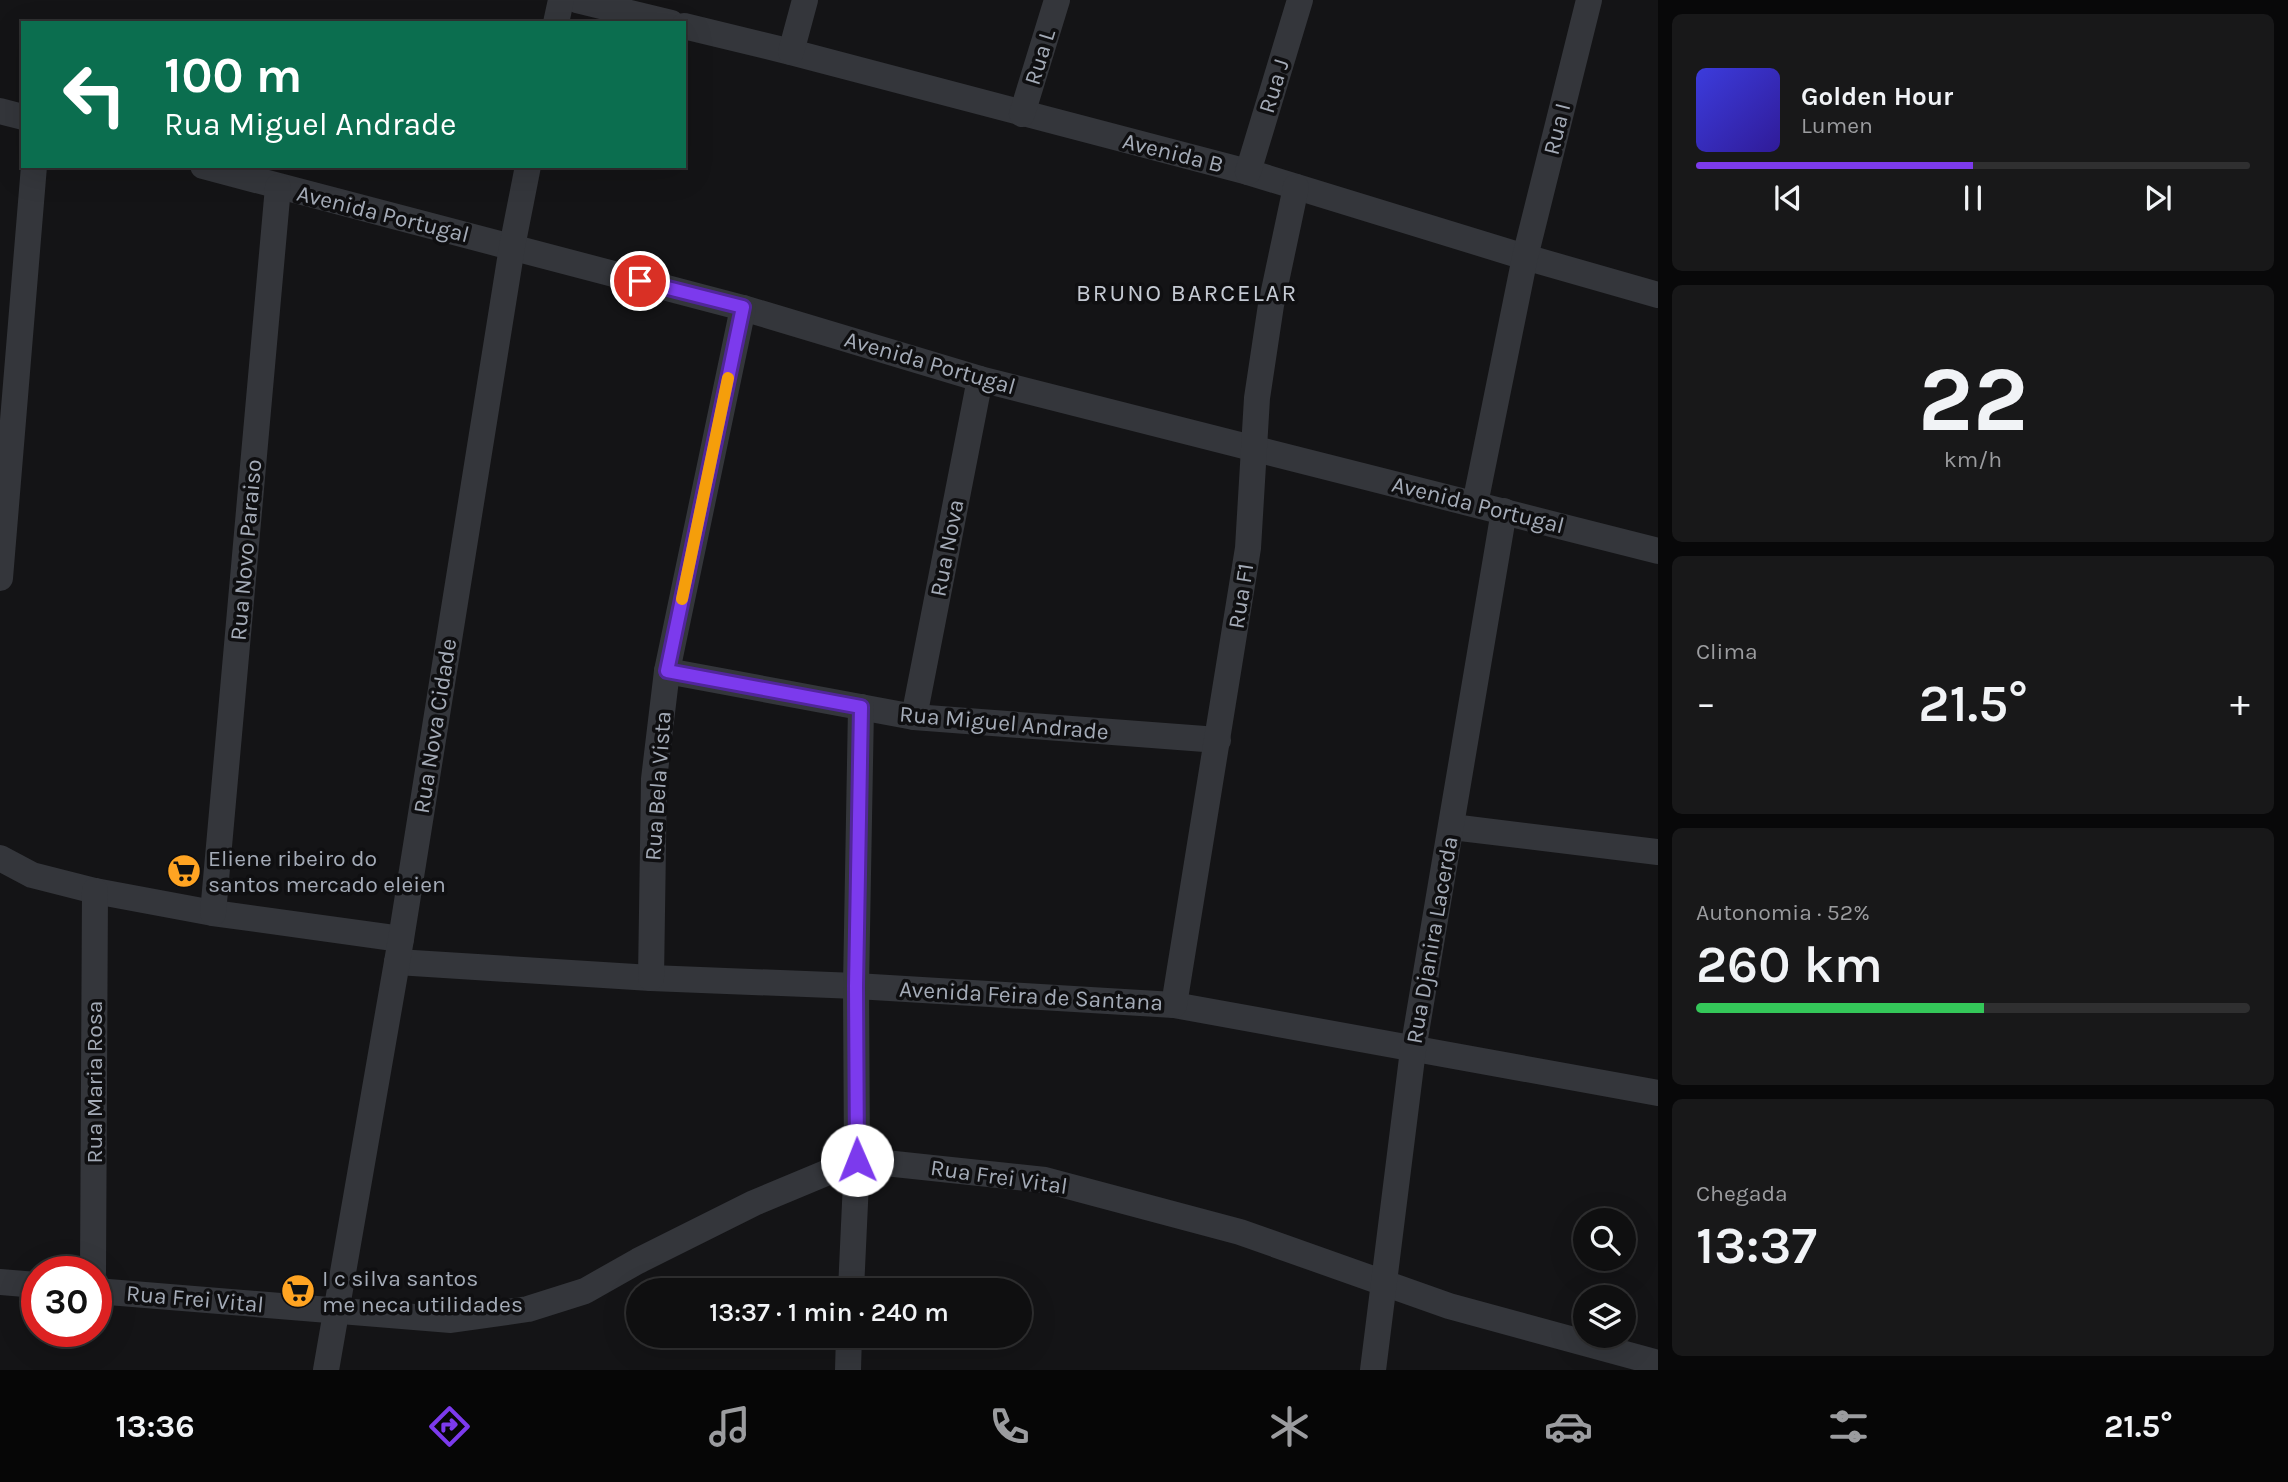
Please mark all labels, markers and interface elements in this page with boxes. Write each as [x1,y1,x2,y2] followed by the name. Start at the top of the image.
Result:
[1019,26,1061,88] street label: Rua L
[164,47,302,104] text: 100 m
[49,49,140,140] icon: left
[1253,56,1295,116] street label: Rua J
[1801,81,1953,112] text: Golden Hour
[1538,100,1576,158] street label: Rua I
[164,106,457,143] text: Rua Miguel Andrade
[1801,112,1873,139] text: Lumen
[1120,127,1226,179] street label: Avenida B
[1769,179,1807,217] icon: previous
[1954,179,1992,217] icon: pause
[2139,179,2177,217] icon: next
[294,180,472,248] street label: Avenida Portugal
[610,251,670,311] pin
[621,262,659,300] icon: arrive
[1076,279,1298,307] district label: BRUNO BARCELAR
[841,326,1019,400] street label: Avenida Portugal
[1918,347,2028,453] text: 22
[1944,446,2002,473] text: km/h
[225,458,267,642] street label: Rua Novo Paraiso
[1389,471,1567,539] street label: Avenida Portugal
[924,497,970,599] street label: Rua Nova
[1223,561,1259,631] street label: Rua F1
[408,637,462,815] street label: Rua Nova Cidade
[1696,638,1758,665] text: Clima
[1918,673,2028,734] text: 21.5°
[1696,681,1716,726] text: −
[2230,681,2250,726] text: +
[898,700,1110,746] street label: Rua Miguel Andrade
[639,710,677,862] street label: Rua Bela Vista
[1400,834,1464,1046] street label: Rua Djanira Lacerda
[208,845,446,898] place label: Eliene ribeiro do santos mercado eleien
[165,852,203,890] supermarket icon: Eliene ribeiro do santos mercado eleien
[1696,899,1870,926] text: Autonomia · 52%
[1696,934,1883,995] text: 260 km
[898,976,1164,1016] street label: Avenida Feira de Santana
[81,1001,108,1163] street label: Rua Maria Rosa
[820,1123,894,1197] position arrow
[929,1154,1069,1200] street label: Rua Frei Vital
[1696,1180,1788,1207] text: Chegada
[1573,1208,1636,1348] map controls
[1573,1208,1636,1271] button: search
[1696,1215,1817,1276] text: 13:37
[21,1256,112,1347] speed limit sign: 30
[322,1265,523,1318] place label: I c silva santos me neca utilidades
[279,1272,317,1310] supermarket icon: I c silva santos me neca utilidades
[125,1280,265,1318] street label: Rua Frei Vital
[1573,1285,1636,1348] button: layers
[709,1297,949,1328] text: 13:37 · 1 min · 240 m
[425,1402,474,1451] icon: directions
[705,1402,754,1451] icon: music
[985,1402,1034,1451] icon: phone
[1265,1402,1314,1451] icon: climate
[1544,1402,1593,1451] icon: car
[1824,1402,1873,1451] icon: filters
[115,1408,195,1445] text: 13:36
[2104,1408,2173,1445] text: 21.5°

